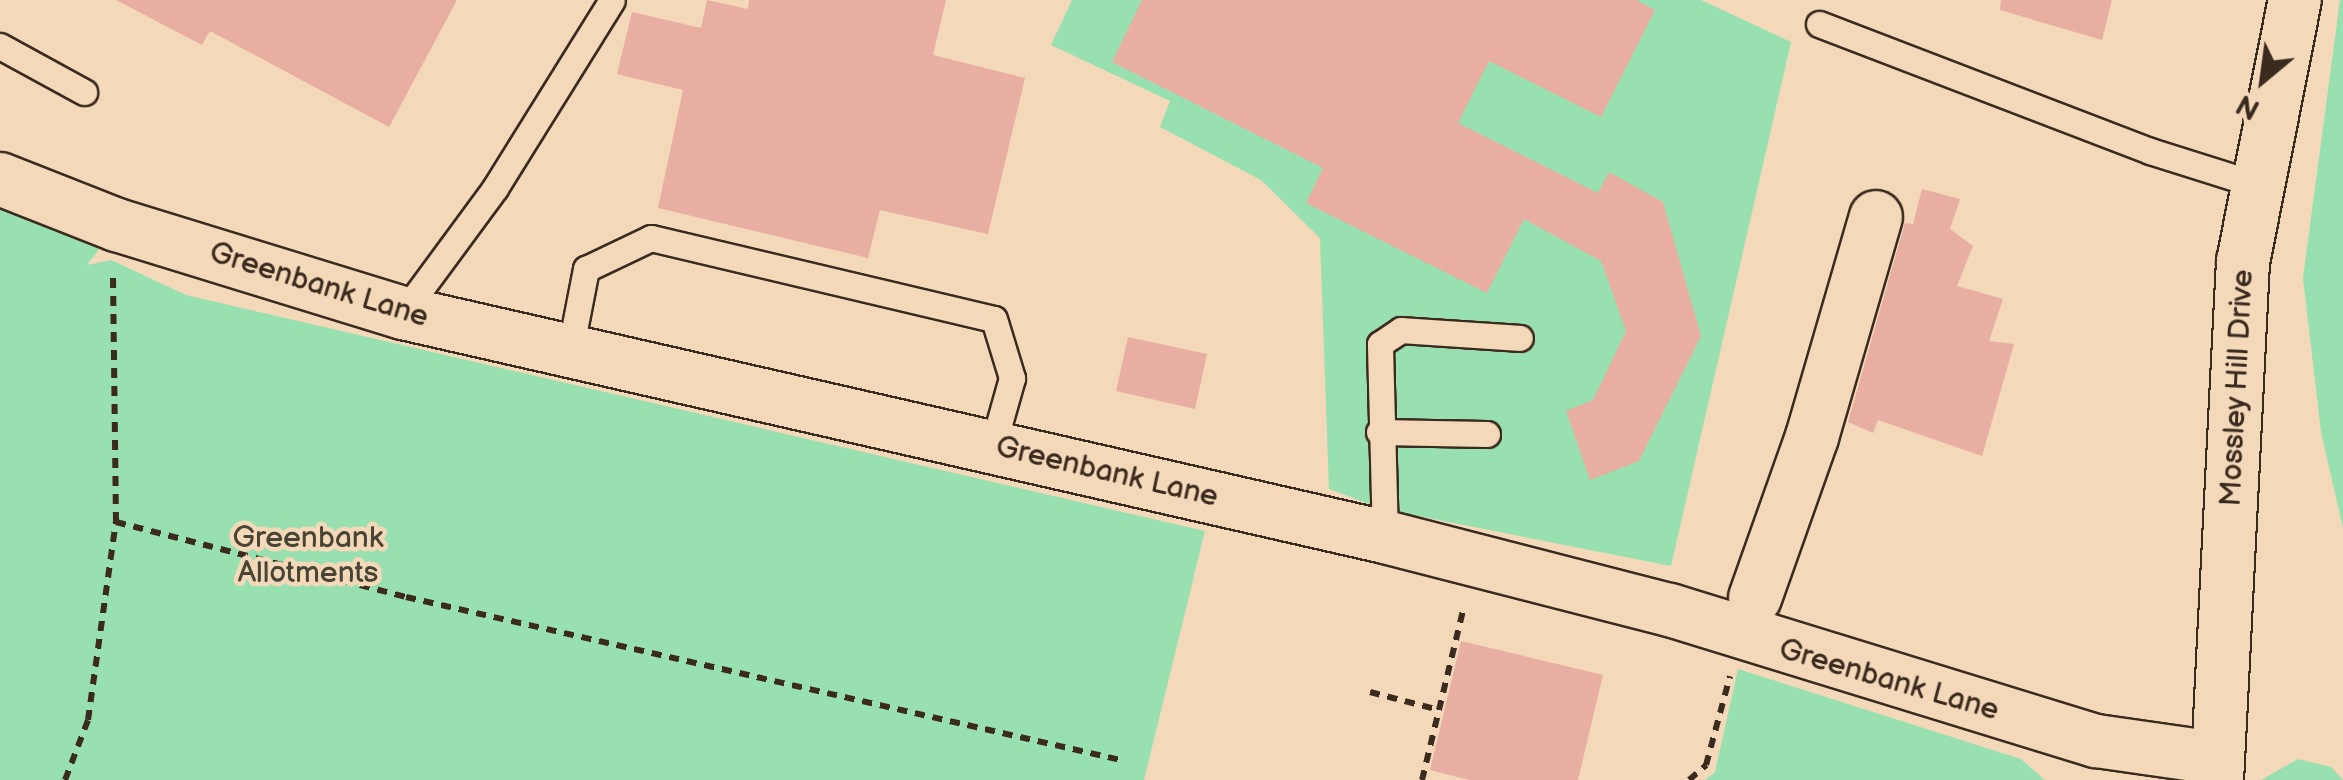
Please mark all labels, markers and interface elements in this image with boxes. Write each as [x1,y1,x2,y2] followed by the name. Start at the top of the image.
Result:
[2213,30,2313,130] north arrow
[2231,87,2265,126] text: N
[205,235,433,335] street label: Greenbank Lane
[2213,268,2261,508] street label: Mossley Hill Drive
[992,429,1222,515] street label: Greenbank Lane
[233,520,383,590] park label: Greenbank Allotments
[1775,631,2003,729] street label: Greenbank Lane

